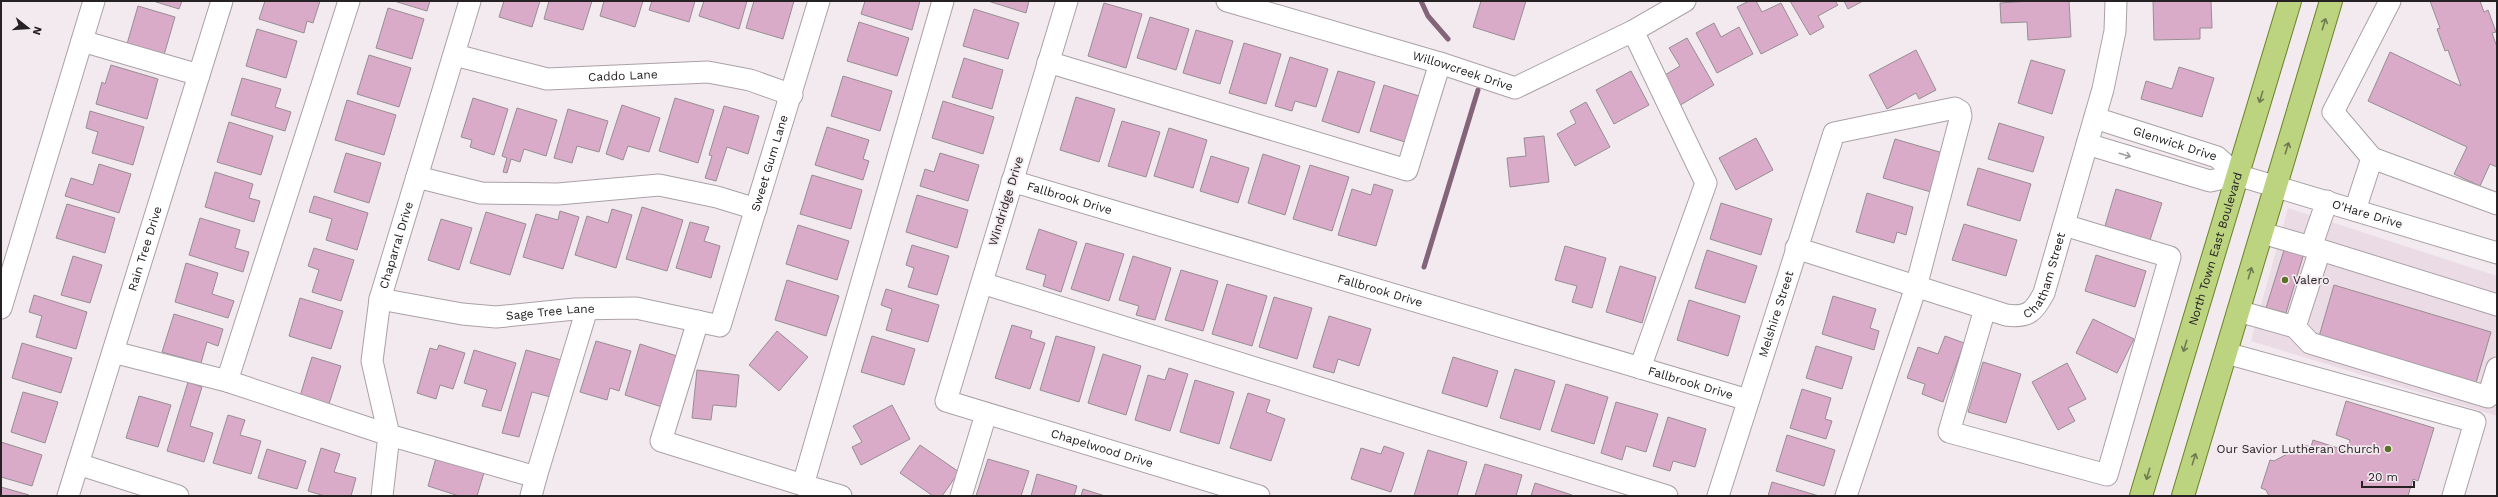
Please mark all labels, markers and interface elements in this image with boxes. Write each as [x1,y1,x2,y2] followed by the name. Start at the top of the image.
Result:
[8,8,48,48] north arrow
[2321,18,2328,31] one-way arrow
[30,25,44,37] text: N
[1411,48,1515,94] street label: Willowcreek Drive
[588,67,658,84] street label: Caddo Lane
[2257,90,2264,103] one-way arrow
[748,113,791,213] street label: Sweet Gum Lane
[2131,124,2219,164] street label: Glenwick Drive
[2284,142,2291,155] one-way arrow
[2118,152,2131,159] one-way arrow
[986,155,1026,247] street label: Windridge Drive
[2186,171,2245,327] street label: North Town East Boulevard
[1025,179,1114,217] street label: Fallbrook Drive
[2330,197,2404,231] street label: O'Hare Drive
[376,200,416,291] street label: Chaparral Drive
[125,204,165,293] street label: Rain Tree Drive
[2021,231,2068,321] street label: Chatham Street
[2247,267,2254,280] one-way arrow
[1756,269,1796,359] street label: Melshire Street
[1336,271,1424,310] street label: Fallbrook Drive
[2293,273,2329,287] place label: Valero
[2280,275,2290,285] marker: Valero
[505,302,595,323] street label: Sage Tree Lane
[2181,340,2189,352] one-way arrow
[1646,364,1735,402] street label: Fallbrook Drive
[1049,426,1155,471] street label: Chapelwood Drive
[2217,442,2380,456] place label: Our Savior Lutheran Church
[2383,444,2393,454] marker: Our Savior Lutheran Church
[2191,452,2198,465] one-way arrow
[2362,463,2414,489] scale bar
[2144,467,2151,480] one-way arrow
[2368,470,2398,484] text: 20 m

